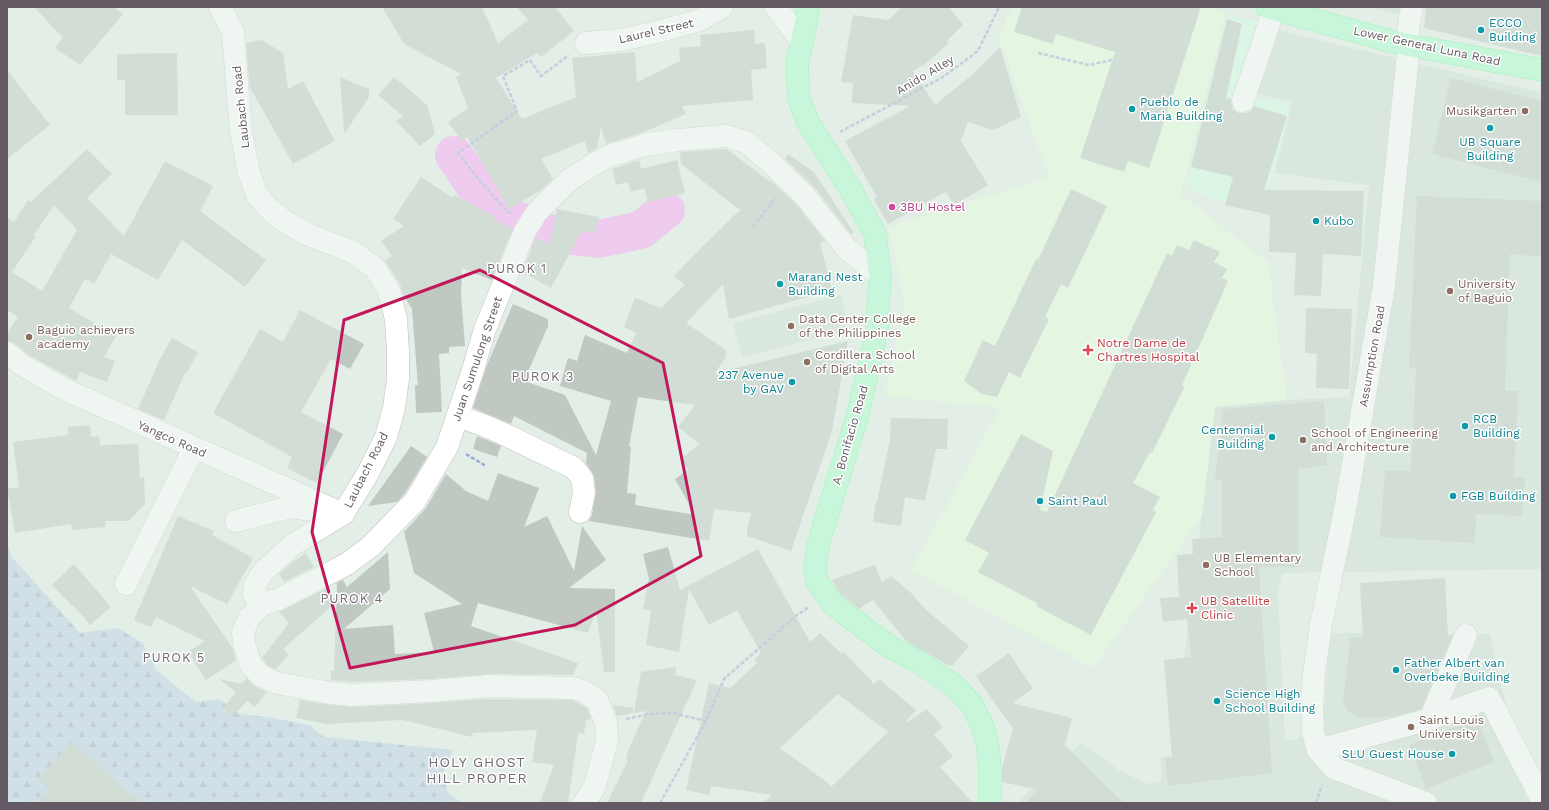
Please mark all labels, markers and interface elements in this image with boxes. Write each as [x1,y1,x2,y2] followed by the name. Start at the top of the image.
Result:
[617,16,695,46] street label: Laurel Street
[1489,16,1536,44] place label: ECCO Building
[1352,24,1502,68] street label: Lower General Luna Road
[1476,25,1486,35] marker: ECCO Building
[894,52,957,98] street label: Anido Alley
[230,65,252,149] street label: Laubach Road
[1140,95,1223,123] place label: Pueblo de Maria Building
[1127,104,1137,114] marker: Pueblo de Maria Building
[1446,104,1517,118] place label: Musikgarten
[1520,106,1530,116] marker: Musikgarten
[1485,123,1495,133] marker: UB Square Building
[1459,135,1521,163] place label: UB Square Building
[900,200,966,214] place label: 3BU Hostel
[887,202,897,212] marker: 3BU Hostel
[1324,214,1354,228] place label: Kubo
[1311,216,1321,226] marker: Kubo
[487,261,547,276] district label: PUROK 1
[788,270,863,298] place label: Marand Nest Building
[1458,277,1516,305] place label: University of Baguio
[775,279,785,289] marker: Marand Nest Building
[1445,286,1455,296] marker: University of Baguio
[449,295,505,423] street label: Juan Sumulong Street
[1356,304,1388,408] street label: Assumption Road
[799,312,916,340] place label: Data Center College of the Philippines
[786,321,796,331] marker: Data Center College of the Philippines
[37,323,135,351] place label: Baguio achievers academy
[24,332,34,342] marker: Baguio achievers academy
[1097,336,1200,364] place label: Notre Dame de Chartres Hospital
[1082,344,1094,356] marker: Notre Dame de Chartres Hospital
[815,348,916,376] place label: Cordillera School of Digital Arts
[802,357,812,367] marker: Cordillera School of Digital Arts
[718,368,784,396] place label: 237 Avenue by GAV
[512,369,574,384] district label: PUROK 3
[787,377,797,387] marker: 237 Avenue by GAV
[829,384,871,486] street label: A. Bonifacio Road
[1473,412,1520,440] place label: RCB Building
[135,418,209,460] street label: Yangco Road
[1460,421,1470,431] marker: RCB Building
[1201,423,1265,451] place label: Centennial Building
[1311,426,1438,454] place label: School of Engineering and Architecture
[341,430,391,510] street label: Laubach Road
[1267,432,1277,442] marker: Centennial Building
[1298,435,1308,445] marker: School of Engineering and Architecture
[1461,489,1536,503] place label: FGB Building
[1448,491,1458,501] marker: FGB Building
[1048,494,1108,508] place label: Saint Paul
[1035,496,1045,506] marker: Saint Paul
[1214,551,1302,579] place label: UB Elementary School
[1201,560,1211,570] marker: UB Elementary School
[320,591,384,606] district label: PUROK 4
[1201,594,1270,622] place label: UB Satellite Clinic
[1186,602,1198,614] marker: UB Satellite Clinic
[143,650,205,665] district label: PUROK 5
[1404,656,1510,684] place label: Father Albert van Overbeke Building
[1391,665,1401,675] marker: Father Albert van Overbeke Building
[1225,687,1316,715] place label: Science High School Building
[1212,696,1222,706] marker: Science High School Building
[1419,713,1484,741] place label: Saint Louis University
[1406,722,1416,732] marker: Saint Louis University
[1342,747,1444,761] place label: SLU Guest House
[1447,749,1457,759] marker: SLU Guest House
[426,754,528,786] district label: HOLY GHOST HILL PROPER

